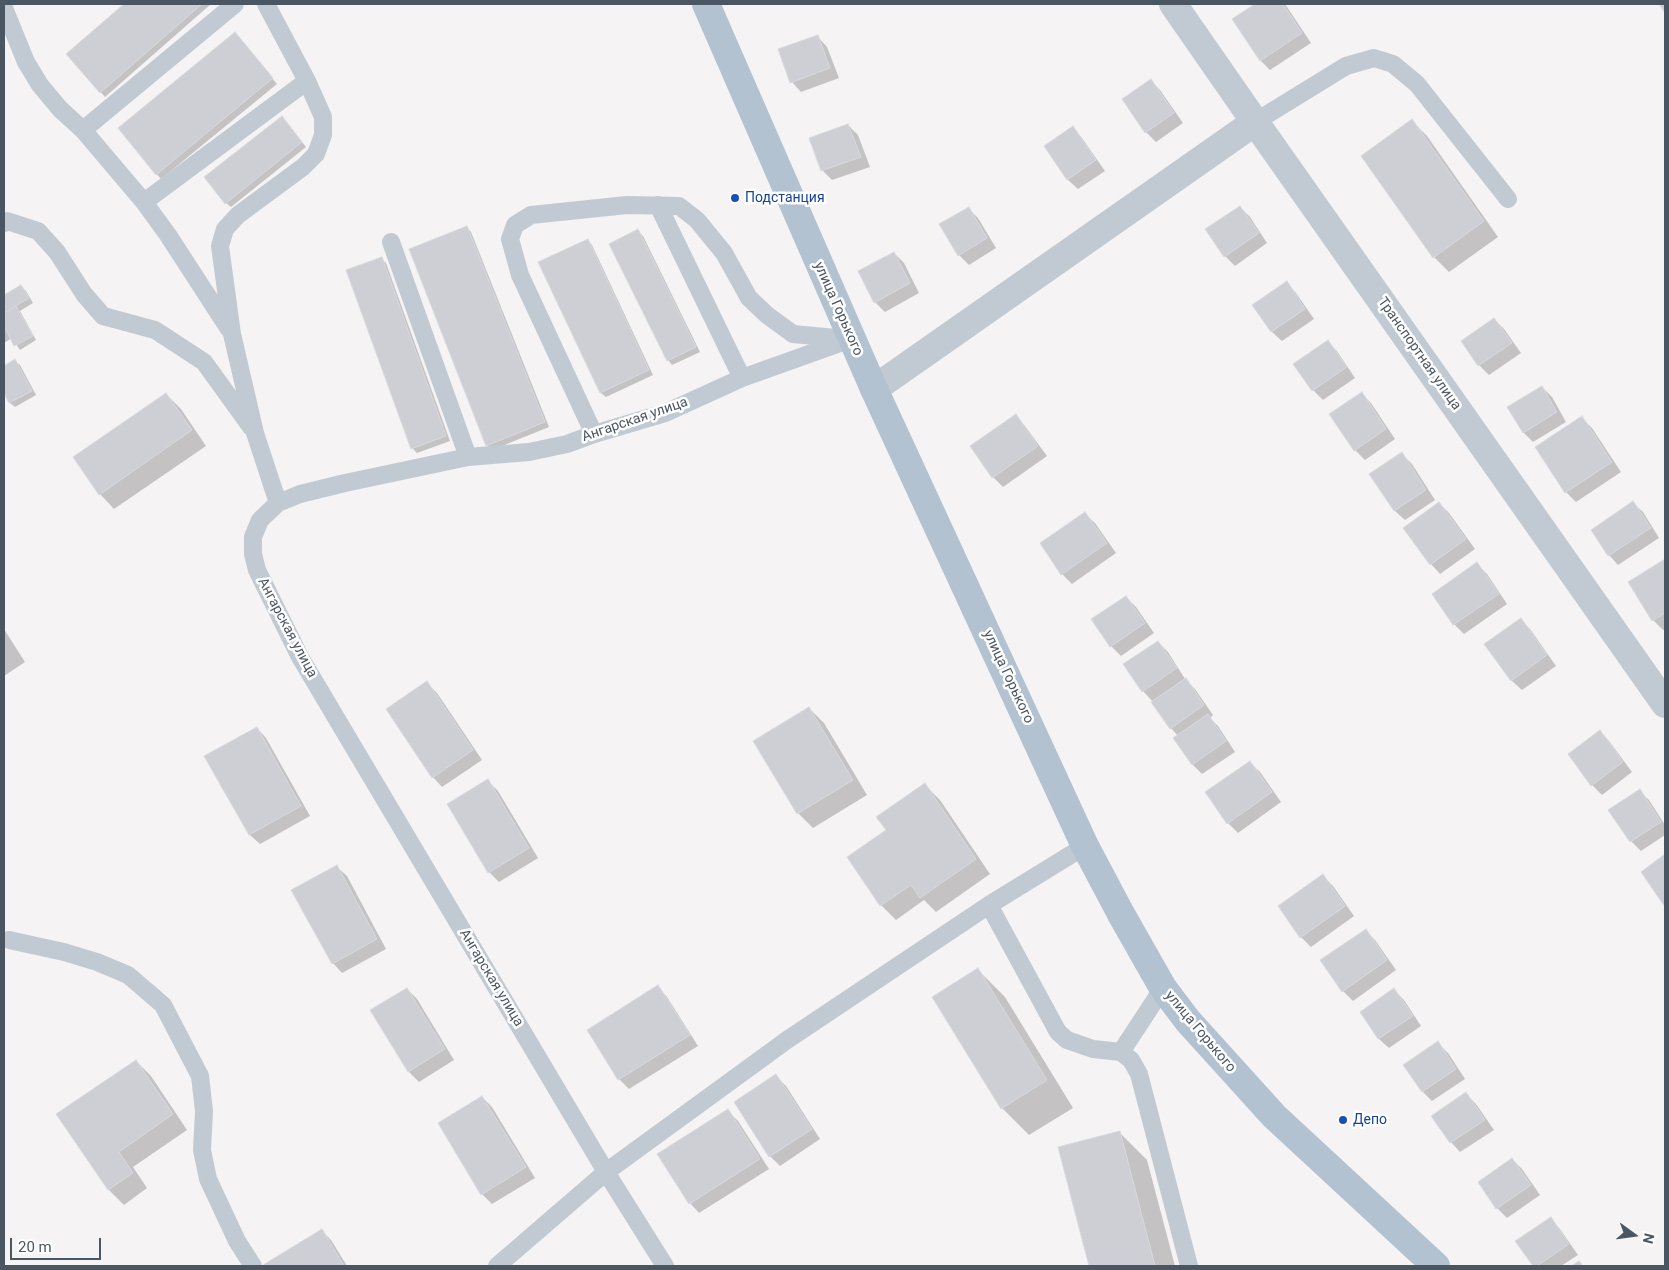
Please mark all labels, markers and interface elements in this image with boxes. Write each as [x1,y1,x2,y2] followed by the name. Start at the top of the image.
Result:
[745,190,825,206] place label: Подстанция
[729,192,741,204] marker: Подстанция
[810,259,866,359] street label: улица Горького
[1374,294,1464,414] street label: Транспортная улица
[580,394,690,446] street label: Ангарская улица
[254,575,320,681] street label: Ангарская улица
[979,628,1037,726] street label: улица Горького
[455,926,527,1030] street label: Ангарская улица
[1161,988,1239,1076] street label: улица Горького
[1353,1112,1387,1128] place label: Депо
[1337,1114,1349,1126] marker: Депо
[1609,1210,1659,1260] north arrow
[12,1228,104,1260] scale bar
[1640,1232,1658,1245] text: N
[18,1238,52,1256] text: 20 m

